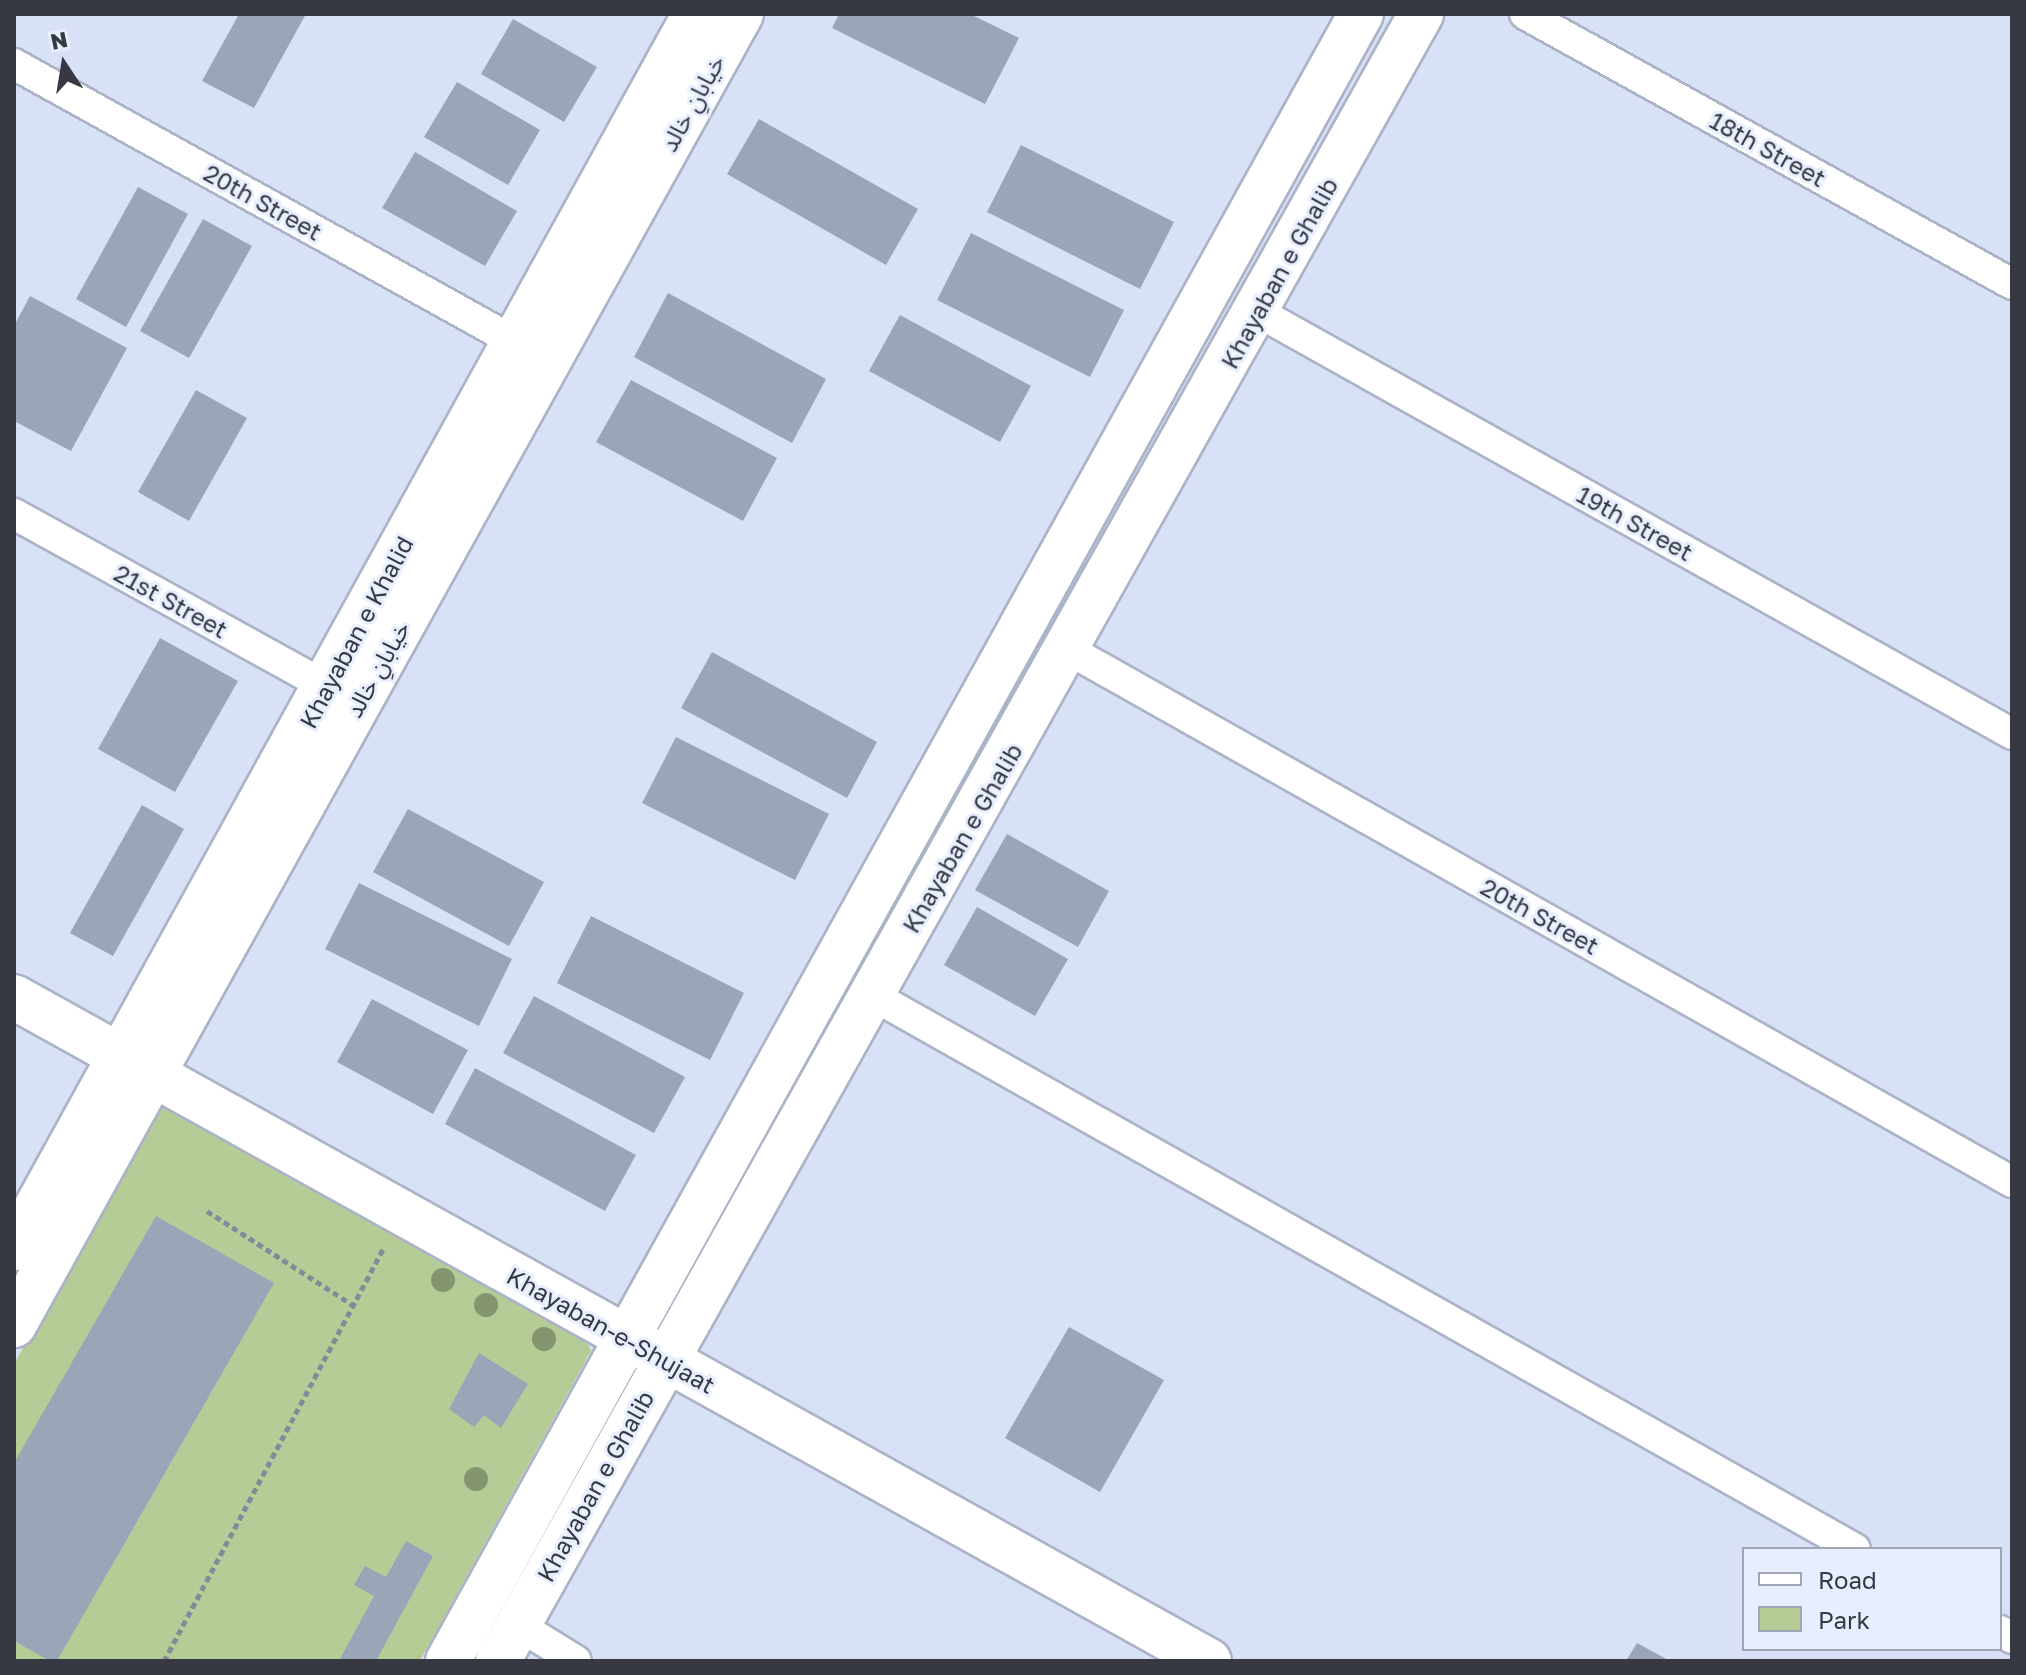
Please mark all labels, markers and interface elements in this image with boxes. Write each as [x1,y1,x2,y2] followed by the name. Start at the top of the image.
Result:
[24,24,104,104] north arrow
[48,25,70,55] text: N
[654,50,730,156] street label: خیابانِ خالد
[1705,105,1831,193] street label: 18th Street
[199,158,327,246] street label: 20th Street
[1215,173,1343,373] street label: Khayaban e Ghalib
[1572,479,1698,567] street label: 19th Street
[293,531,419,733] street label: Khayaban e Khalid
[109,558,233,644] street label: 21st Street
[339,616,415,722] street label: خیابانِ خالد
[896,738,1028,938] street label: Khayaban e Ghalib
[1476,872,1604,960] street label: 20th Street
[502,1261,720,1399] street label: Khayaban-e-Shujaat
[531,1386,659,1586] street label: Khayaban e Ghalib
[1742,1547,2002,1651] legend
[1818,1565,1877,1594] text: Road
[1818,1605,1870,1634] text: Park

